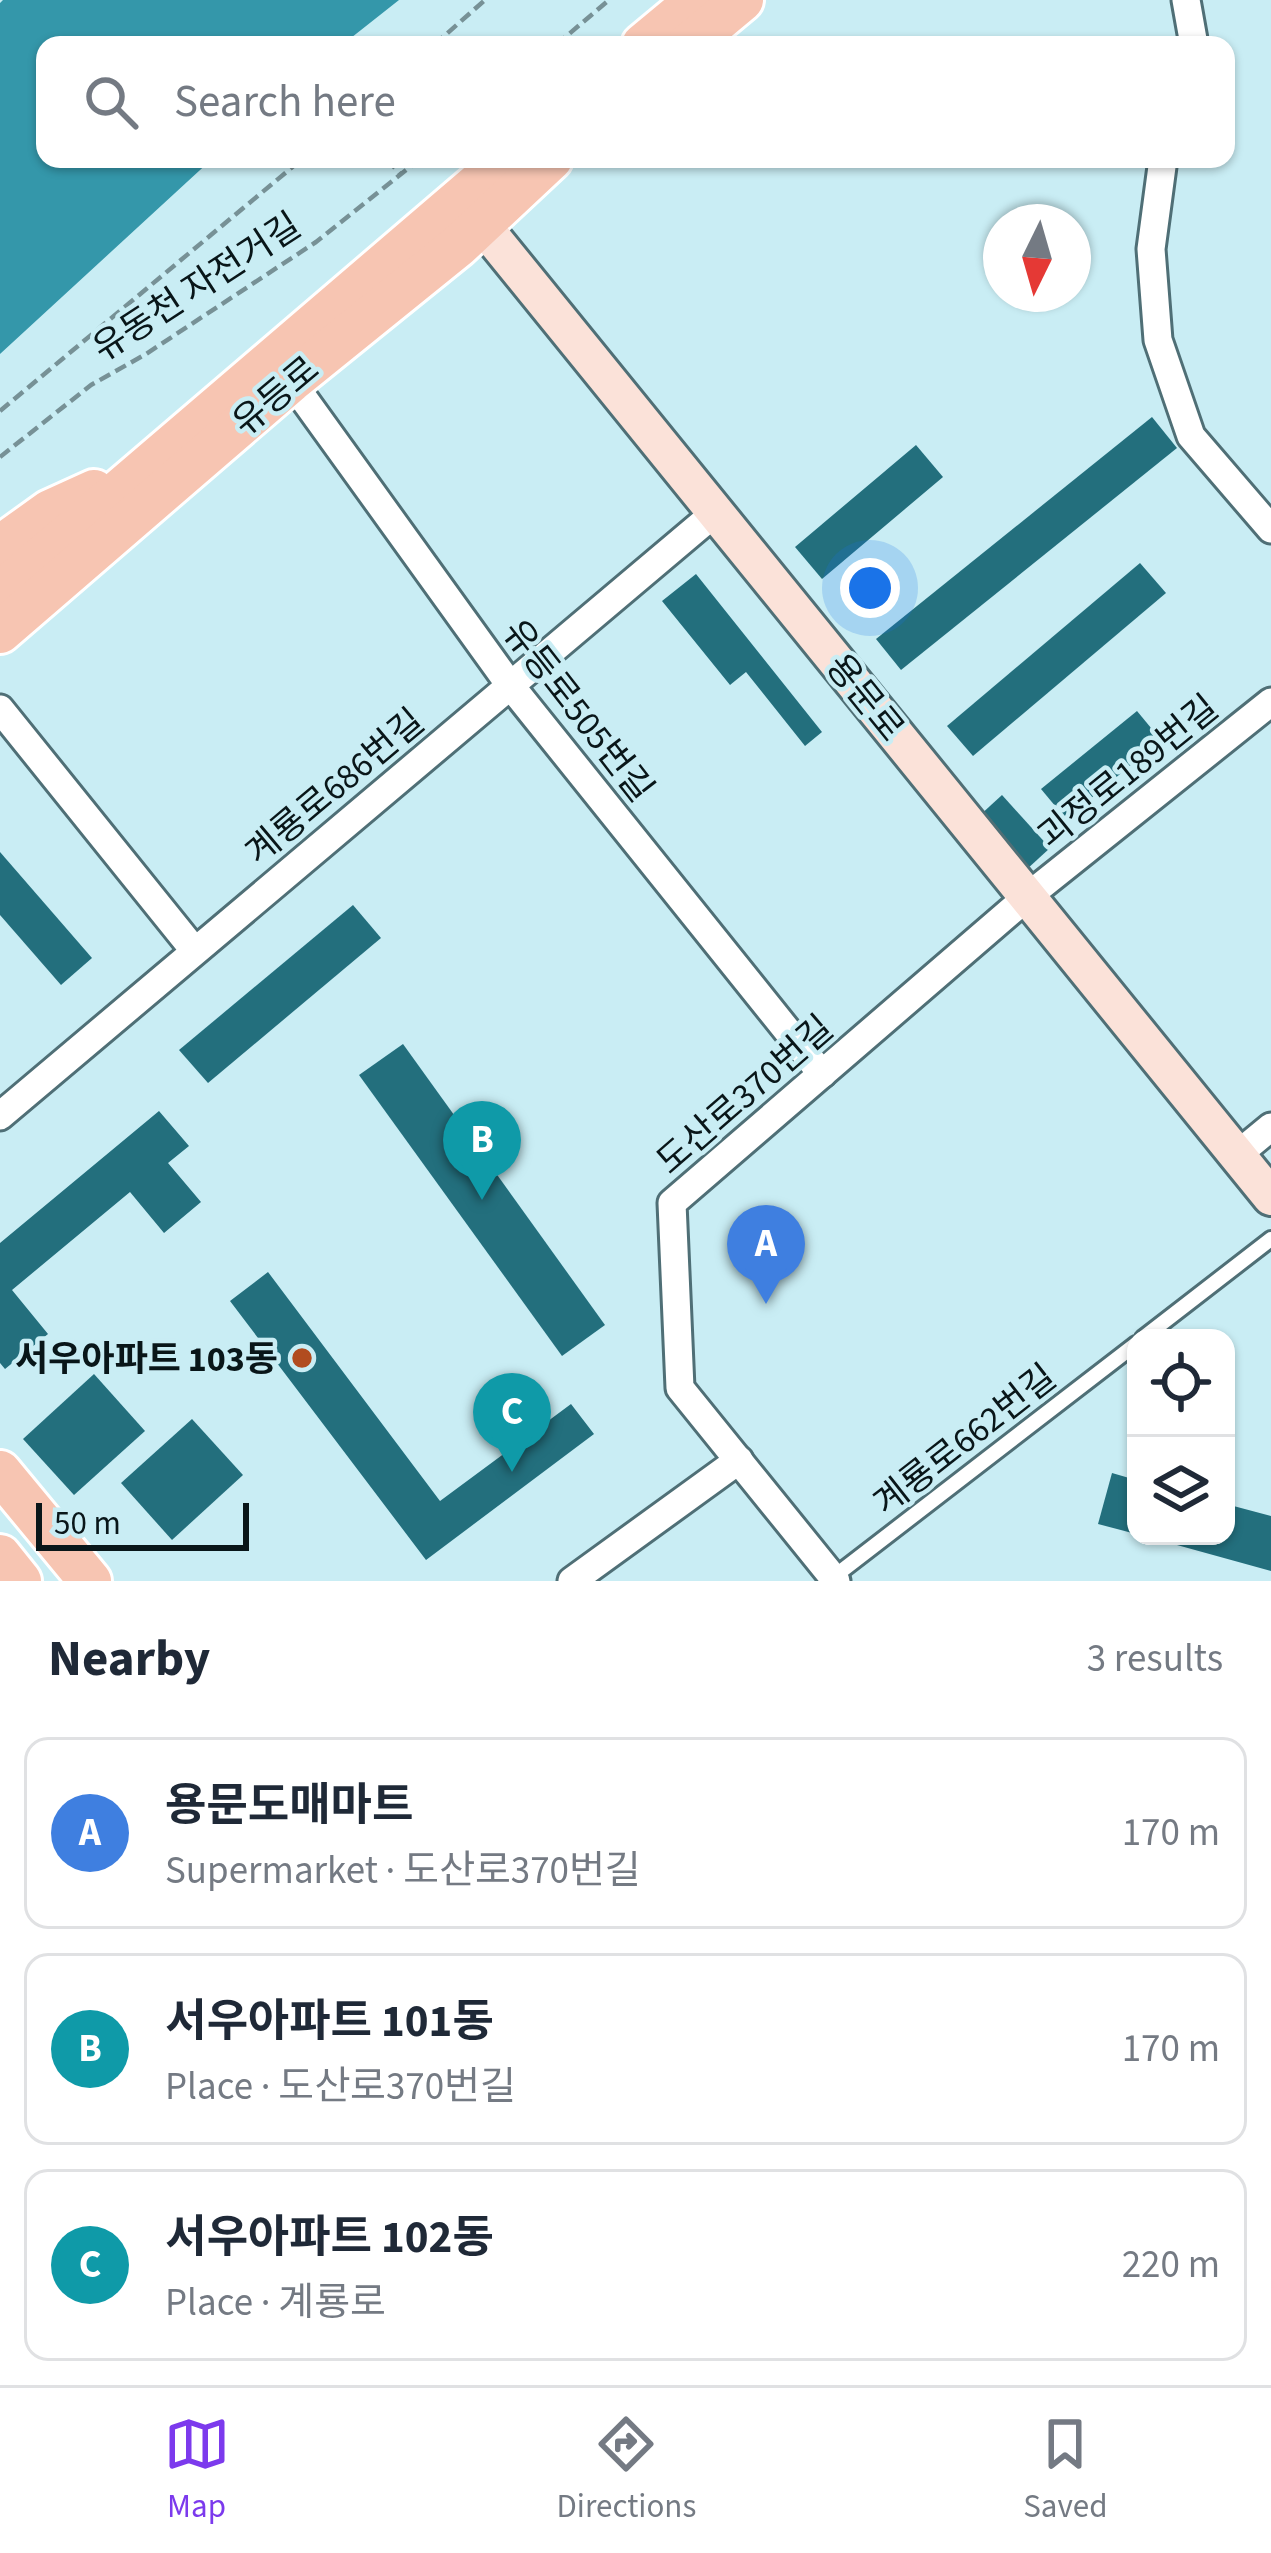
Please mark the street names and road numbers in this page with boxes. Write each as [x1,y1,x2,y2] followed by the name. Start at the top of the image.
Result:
[83,201,311,374] street label: 유동천 자전거길
[222,345,330,448] street label: 유등로
[490,609,665,813] street label: 유등로505번길
[814,643,916,753] street label: 용문로
[1027,683,1229,861] street label: 괴정로189번길
[235,697,435,877] street label: 계룡로686번길
[646,1004,844,1186] street label: 도산로370번길
[863,1353,1067,1528] street label: 계룡로662번길

